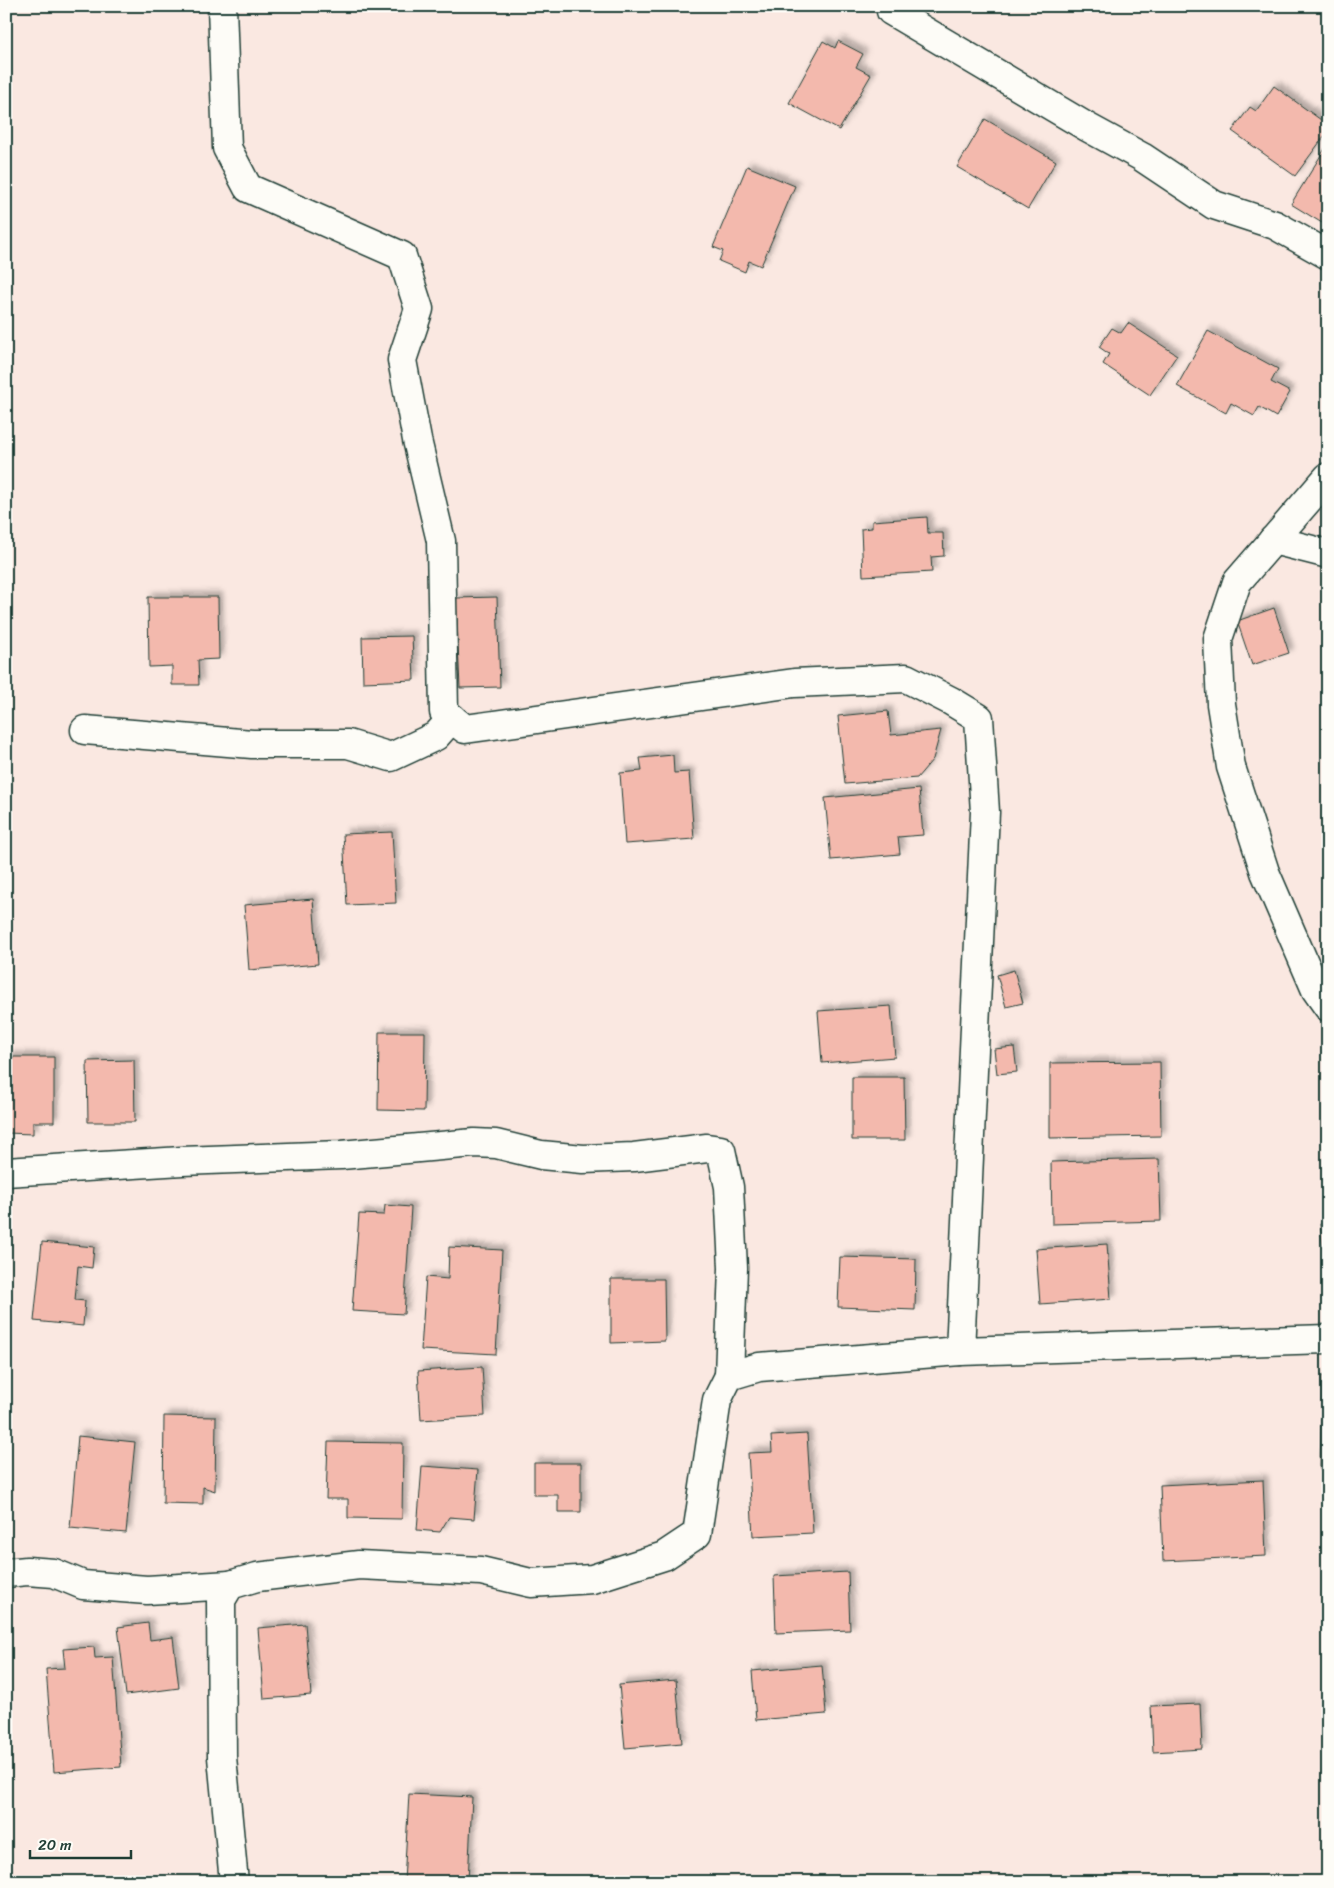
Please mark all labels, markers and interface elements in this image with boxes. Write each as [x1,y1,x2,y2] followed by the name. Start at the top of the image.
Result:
[30,1828,131,1860] scale bar
[38,1832,72,1858] text: 20 m

